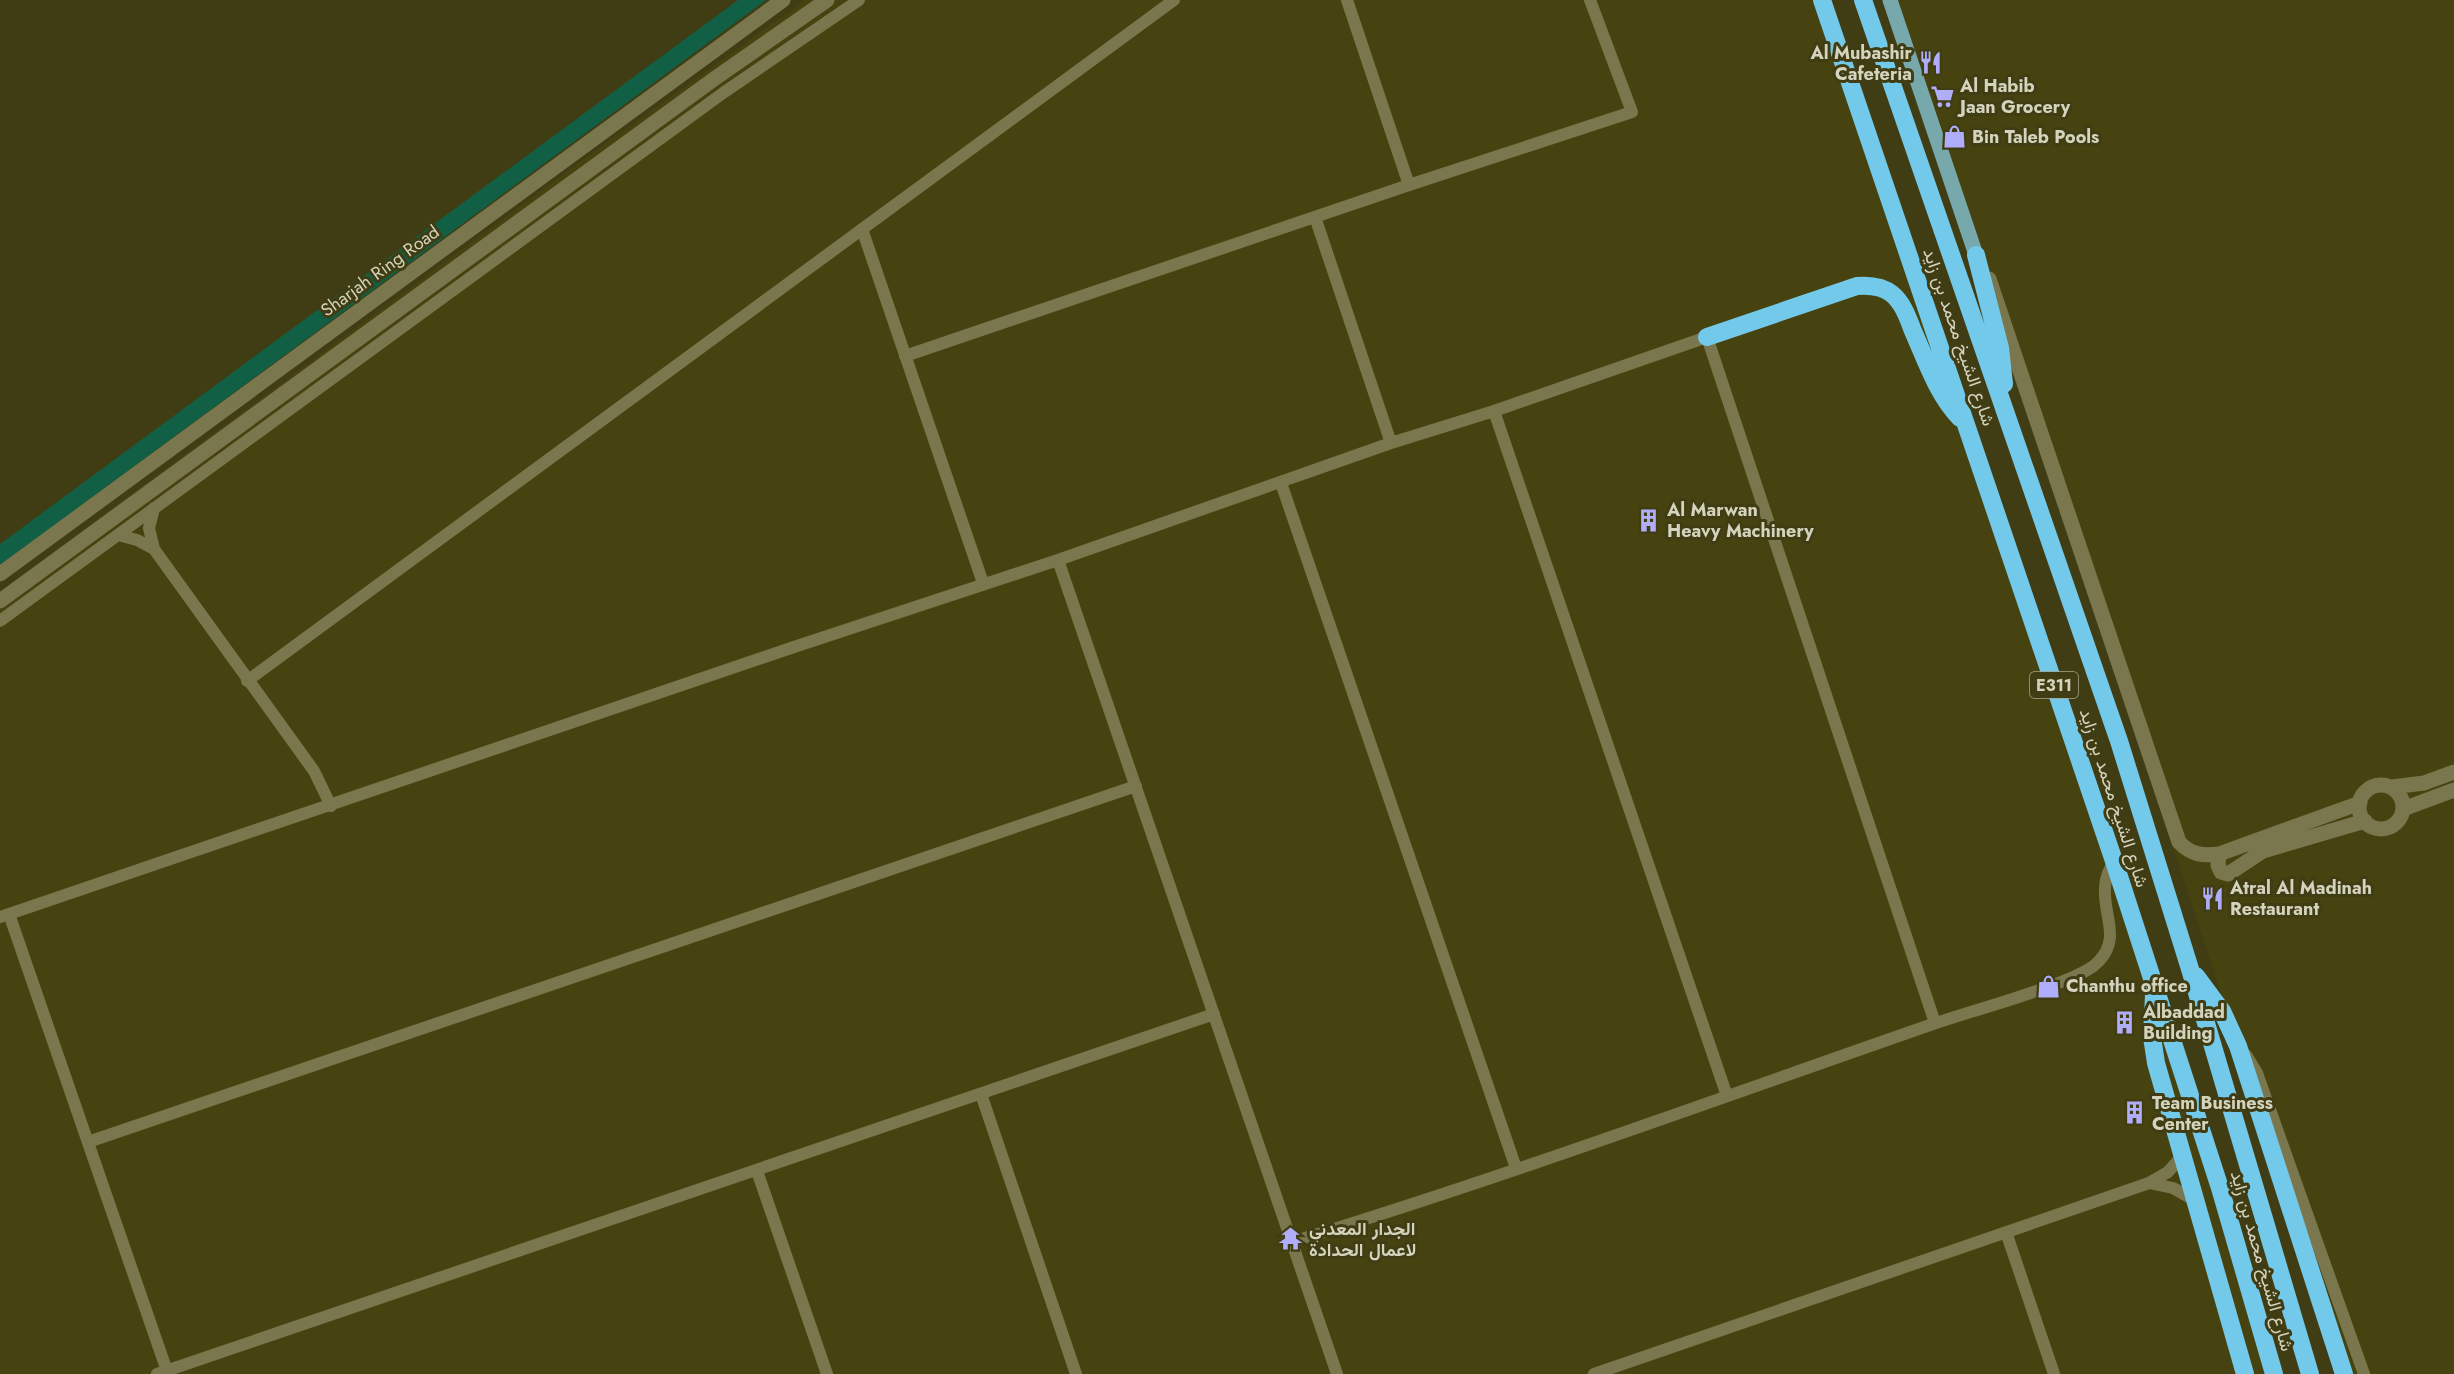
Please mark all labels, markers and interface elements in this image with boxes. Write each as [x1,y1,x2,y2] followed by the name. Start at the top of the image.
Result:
[1809,40,1913,87] place label: Al Mubashir Cafeteria
[1917,50,1943,76] restaurant icon: Al Mubashir Cafeteria
[1957,73,2071,120] place label: Al Habib Jaan Grocery
[1929,83,1955,109] supermarket icon: Al Habib Jaan Grocery
[1941,124,1967,150] shop icon: Bin Taleb Pools
[1972,124,2099,150] place label: Bin Taleb Pools
[315,219,445,323] street label: Sharjah Ring Road
[1916,245,2002,429] street label: شارع الشيخ محمد بن زايد
[1666,497,1814,544] place label: Al Marwan Heavy Machinery
[1636,507,1662,533] building icon: Al Marwan Heavy Machinery
[2030,672,2078,698] road number: E311
[2073,705,2155,891] street label: شارع الشيخ محمد بن زايد
[2229,875,2372,922] place label: Atral Al Madinah Restaurant
[2199,885,2225,911] restaurant icon: Atral Al Madinah Restaurant
[2035,973,2061,999] shop icon: Chanthu office
[2066,973,2188,999] place label: Chanthu office
[2142,999,2225,1046] place label: Albaddad Building
[2112,1009,2138,1035] building icon: Albaddad Building
[2152,1090,2273,1137] place label: Team Business Center
[2121,1100,2147,1126] building icon: Team Business Center
[2224,1168,2300,1354] street label: شارع الشيخ محمد بن زايد
[1309,1216,1416,1263] place label: الجدار المعدني لاعمال الحدادة
[1278,1226,1304,1252] temple icon: الجدار المعدني لاعمال الحدادة

